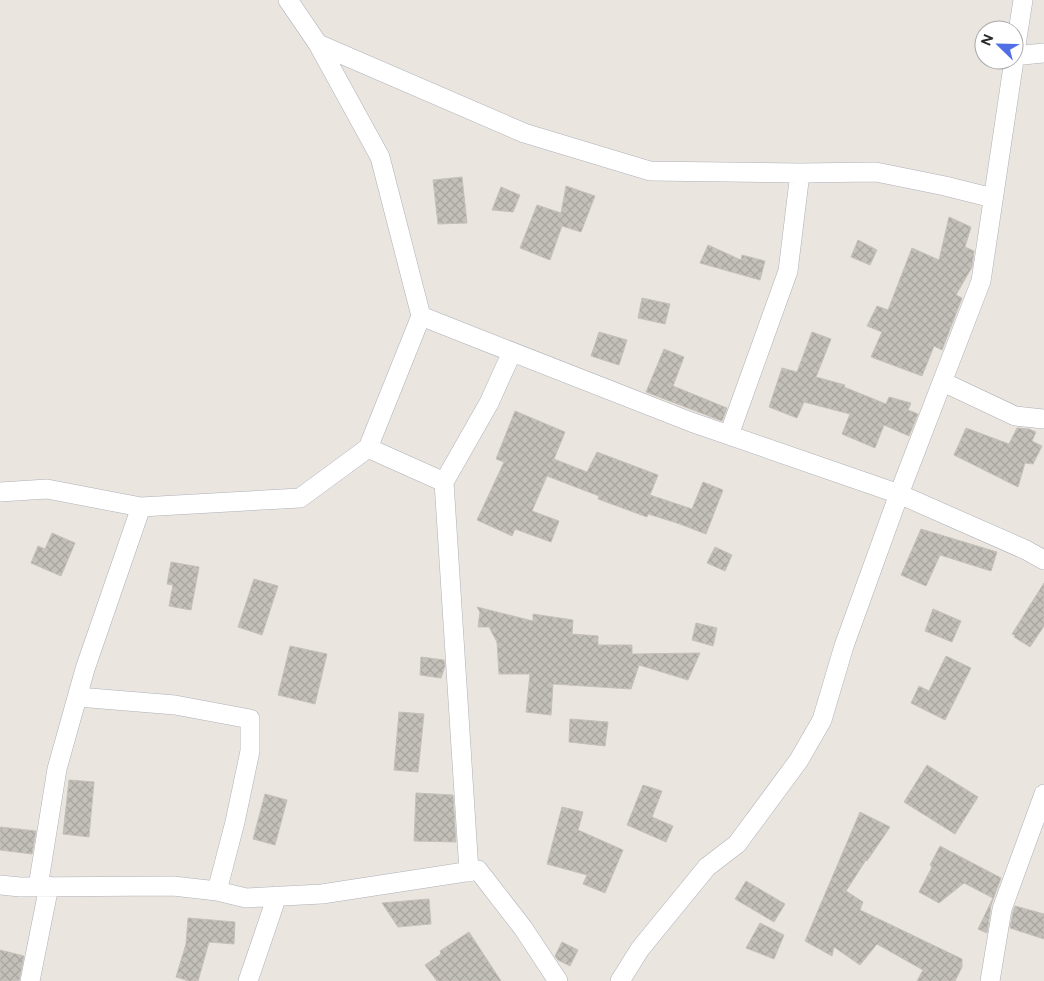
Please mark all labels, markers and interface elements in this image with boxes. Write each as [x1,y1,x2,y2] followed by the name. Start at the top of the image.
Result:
[974,20,1024,70] north arrow
[978,32,997,48] text: N

